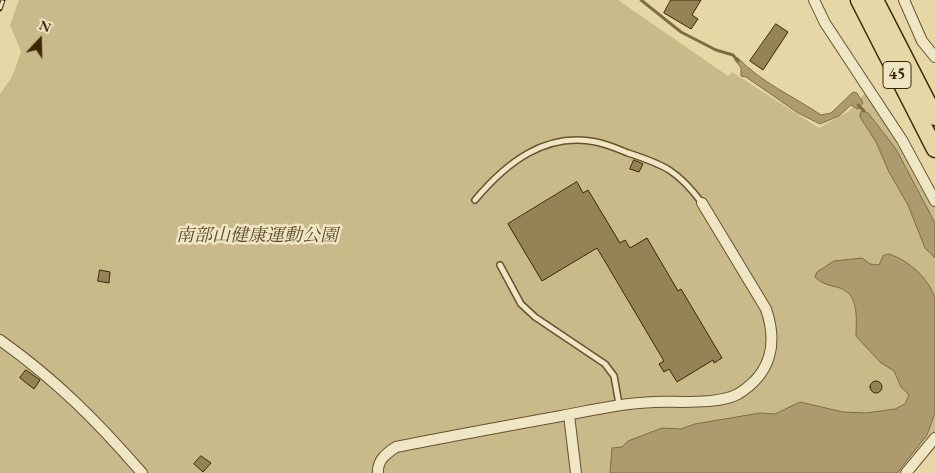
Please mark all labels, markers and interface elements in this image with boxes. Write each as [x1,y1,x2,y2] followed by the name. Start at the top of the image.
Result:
[15,15,65,65] north arrow
[37,16,54,36] text: N
[883,62,911,88] road number: 45
[176,225,338,247] park label: 南部山健康運動公園

